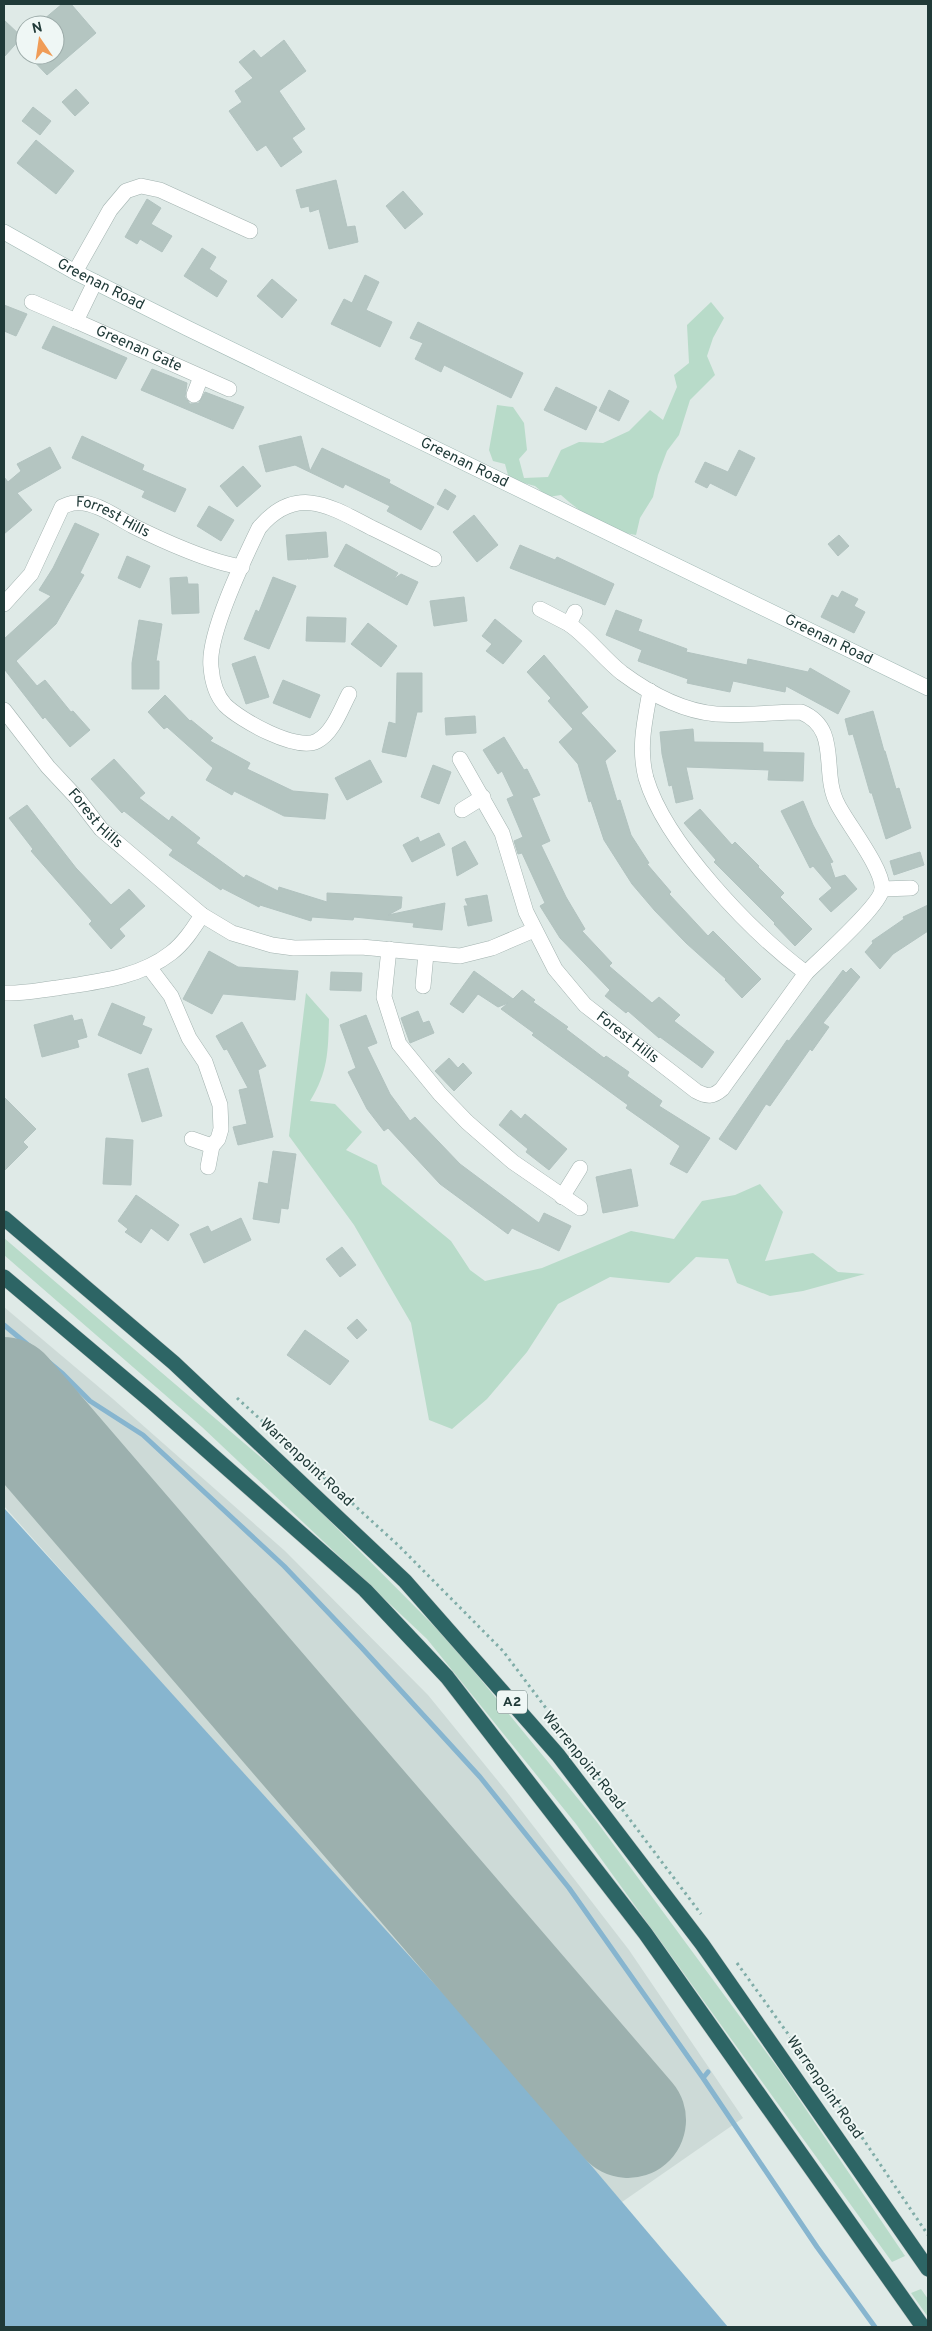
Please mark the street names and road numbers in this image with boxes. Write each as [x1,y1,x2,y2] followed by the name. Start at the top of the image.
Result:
[53,254,148,315] street label: Greenan Road
[93,321,185,376] street label: Greenan Gate
[417,433,512,492] street label: Greenan Road
[76,493,153,542] street label: Forrest Hills
[781,610,876,669] street label: Greenan Road
[64,785,127,853] street label: Forest Hills
[592,1008,662,1068] street label: Forest Hills
[255,1415,357,1511] street label: Warrenpoint Road
[497,1690,527,1714] road number: A2
[537,1708,629,1814] street label: Warrenpoint Road
[781,2033,867,2143] street label: Warrenpoint Road

